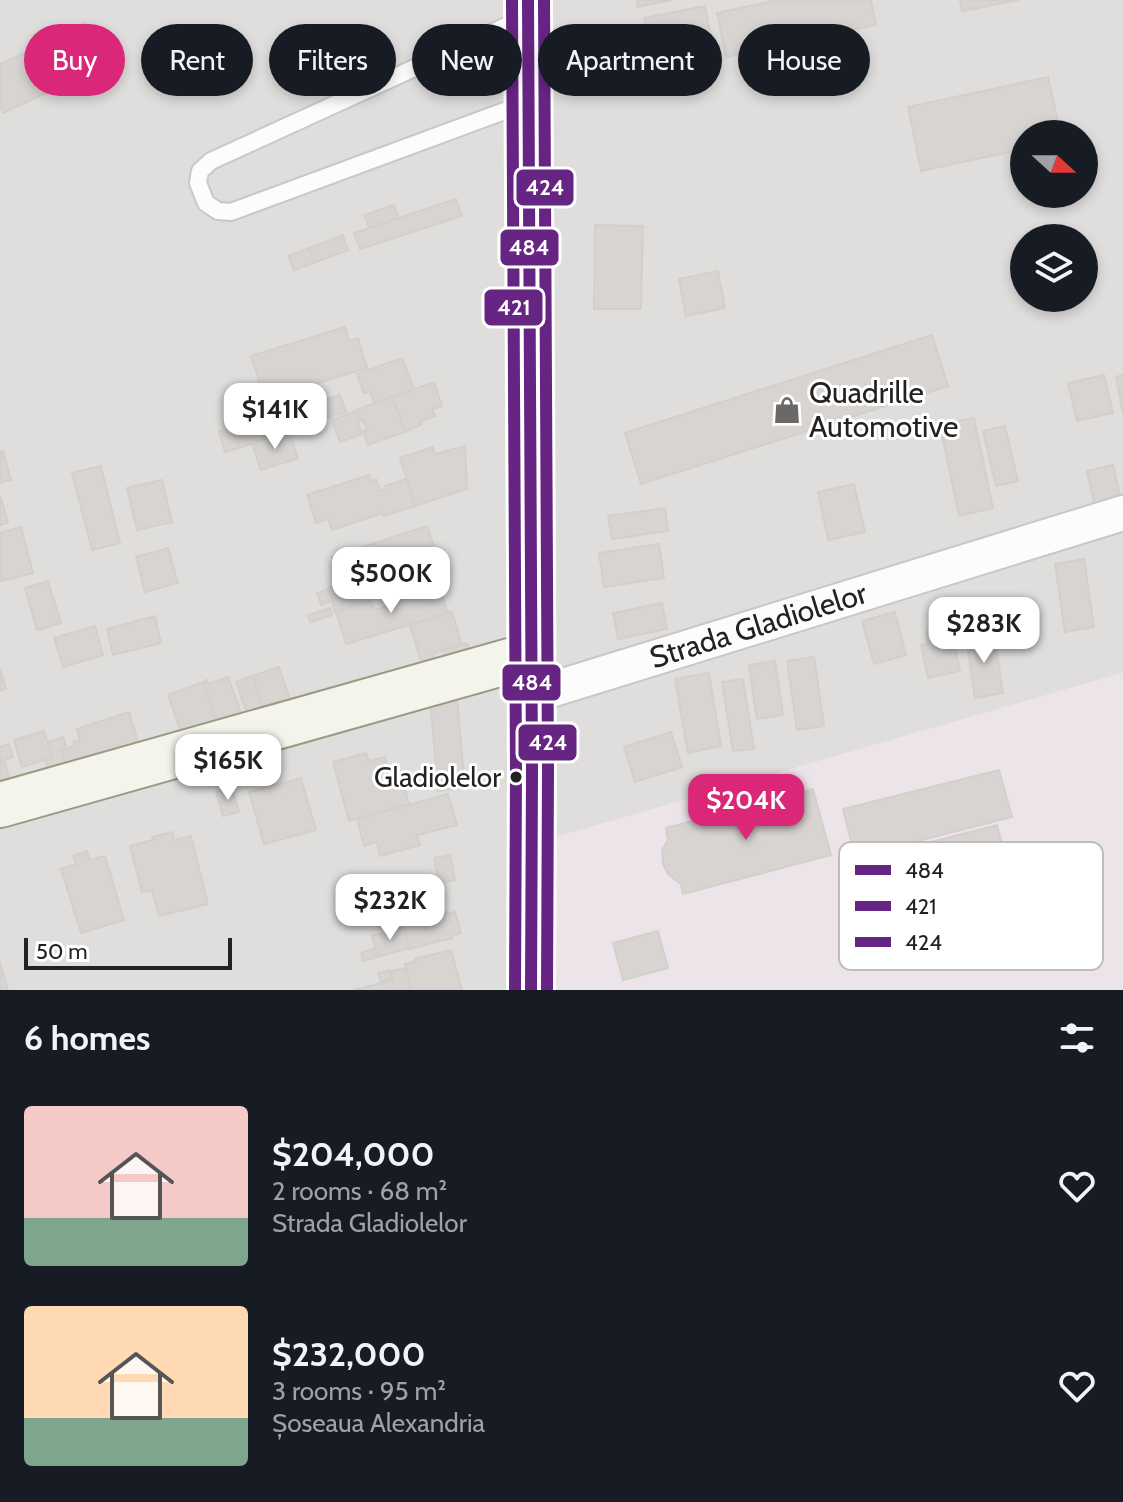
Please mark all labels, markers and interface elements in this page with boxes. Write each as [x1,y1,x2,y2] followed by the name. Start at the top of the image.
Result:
[24,24,125,96] chip: Buy
[141,24,253,96] chip: Rent
[269,24,396,96] chip: Filters
[412,24,522,96] chip: New
[538,24,722,96] chip: Apartment
[738,24,870,96] chip: House
[1010,120,1098,208] north arrow
[1010,120,1098,312] map controls
[515,168,575,207] line badge: 424
[526,174,564,201] text: 424
[1010,224,1098,312] button: layers
[499,228,560,267] line badge: 484
[509,234,549,261] text: 484
[483,288,544,327] line badge: 421
[497,294,531,321] text: 421
[809,374,958,445] place label: Quadrille Automotive
[219,383,331,451] pin: $141K
[242,393,308,425] text: $141K
[772,395,802,425] shop icon: Quadrille Automotive
[335,547,447,615] pin: $500K
[350,557,432,589] text: $500K
[645,574,872,676] street label: Strada Gladiolelor
[928,597,1040,665] pin: $283K
[947,607,1021,639] text: $283K
[501,663,562,702] line badge: 484
[512,669,552,696] text: 484
[517,723,578,762] line badge: 424
[529,729,567,756] text: 424
[172,734,284,802] pin: $165K
[193,744,263,776] text: $165K
[374,760,501,794] place label: Gladiolelor
[508,769,524,785] marker: Gladiolelor
[690,774,802,842] pin: $204K
[706,784,786,816] text: $204K
[839,842,1103,970] legend
[905,857,944,884] text: 484
[334,874,446,942] pin: $232K
[354,884,426,916] text: $232K
[905,893,936,920] text: 421
[905,929,942,956] text: 424
[24,934,232,970] scale bar
[36,938,88,965] text: 50 m
[1055,1016,1099,1060] icon: filters
[24,1017,150,1059] text: 6 homes
[272,1133,434,1175] text: $204,000
[88,1138,184,1234] icon: home
[1055,1164,1099,1208] icon: heart
[272,1175,447,1207] text: 2 rooms · 68 m²
[272,1207,467,1239] text: Strada Gladiolelor
[272,1333,426,1375] text: $232,000
[88,1338,184,1434] icon: home
[1055,1364,1099,1408] icon: heart
[272,1375,446,1407] text: 3 rooms · 95 m²
[272,1407,485,1439] text: Șoseaua Alexandria

